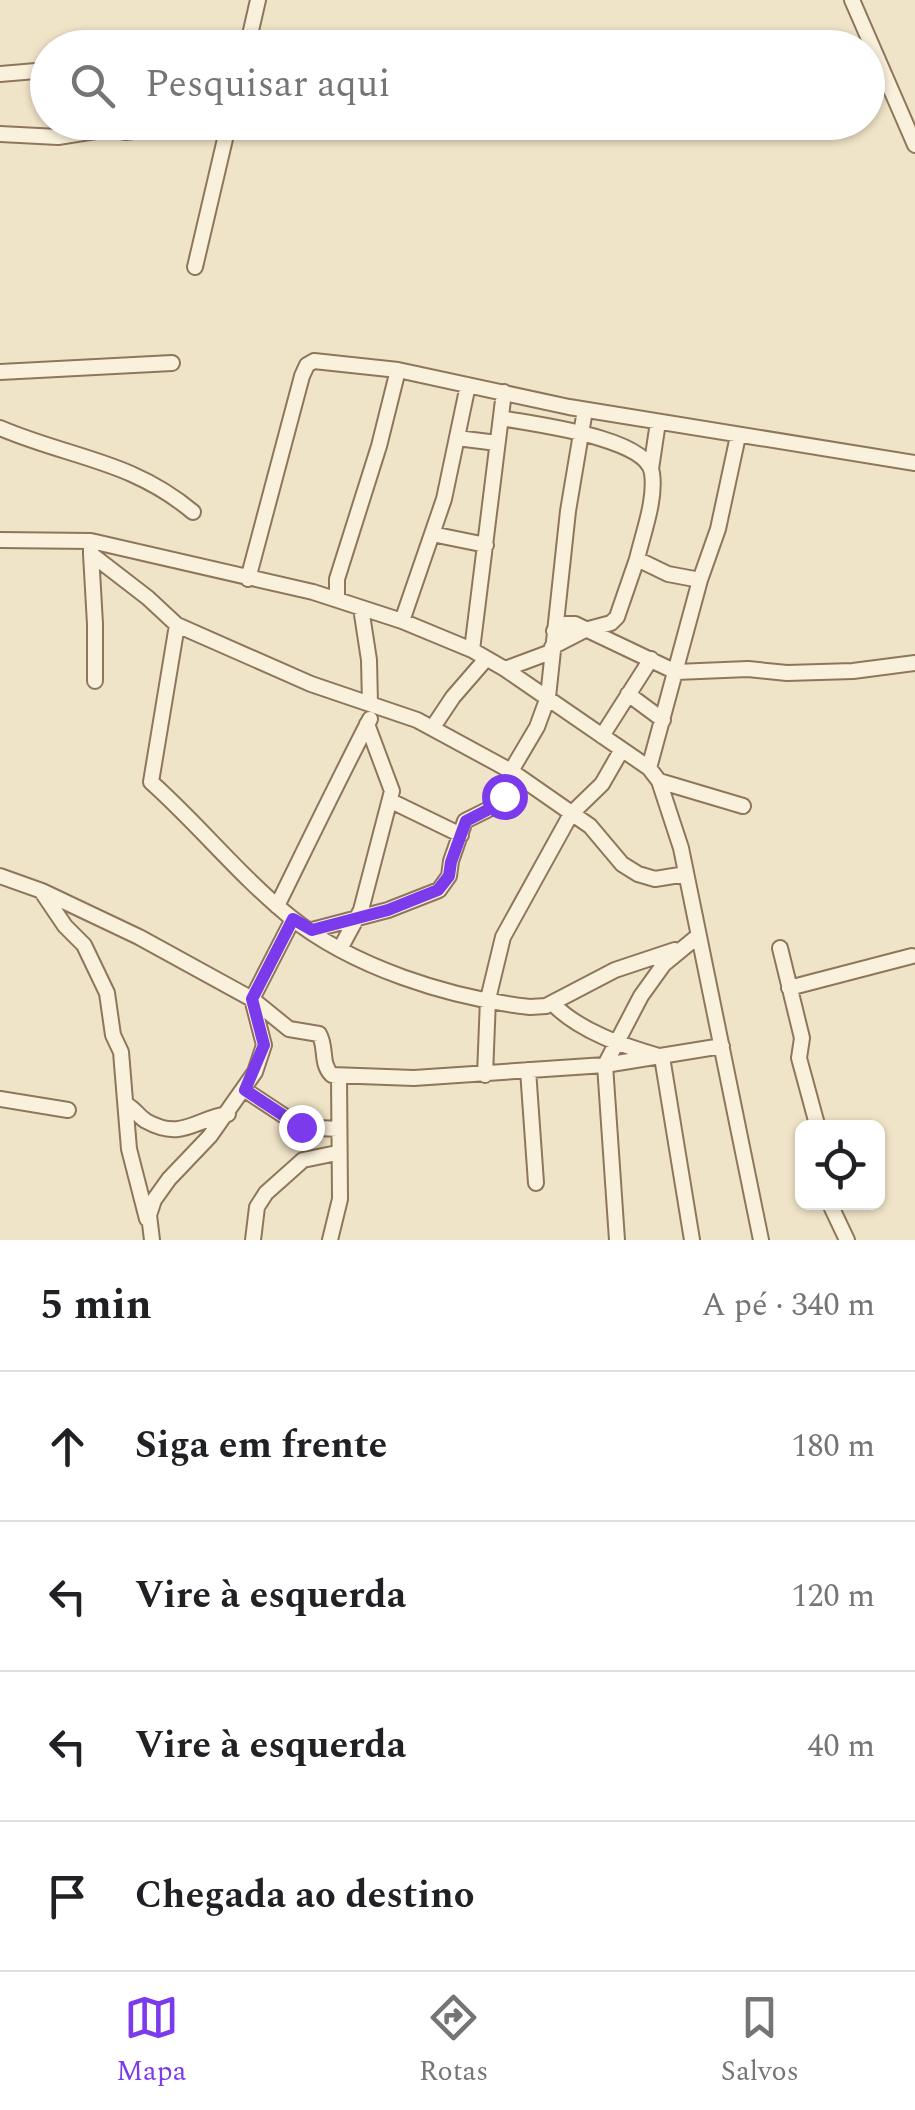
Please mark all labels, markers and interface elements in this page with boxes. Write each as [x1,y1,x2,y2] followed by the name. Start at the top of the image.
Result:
[30,30,885,140] search box
[145,56,390,114] text: Pesquisar aqui
[65,58,120,113] icon: search
[482,774,528,820] route start
[279,1105,325,1151] route end
[795,1120,885,1210] map controls
[795,1120,885,1210] button: locate
[40,1274,152,1337] text: 5 min
[702,1281,875,1330] text: A pé · 340 m
[135,1417,387,1475] text: Siga em frente
[40,1419,95,1474] icon: ahead
[791,1422,875,1471] text: 180 m
[135,1567,406,1625] text: Vire à esquerda
[40,1569,95,1624] icon: left
[791,1572,875,1621] text: 120 m
[135,1717,406,1775] text: Vire à esquerda
[40,1719,95,1774] icon: left
[807,1722,875,1771] text: 40 m
[135,1867,474,1925] text: Chegada ao destino
[40,1869,95,1924] icon: arrive
[116,1990,187,2093] tab: Mapa
[419,1990,488,2093] tab: Rotas
[721,1990,799,2093] tab: Salvos

